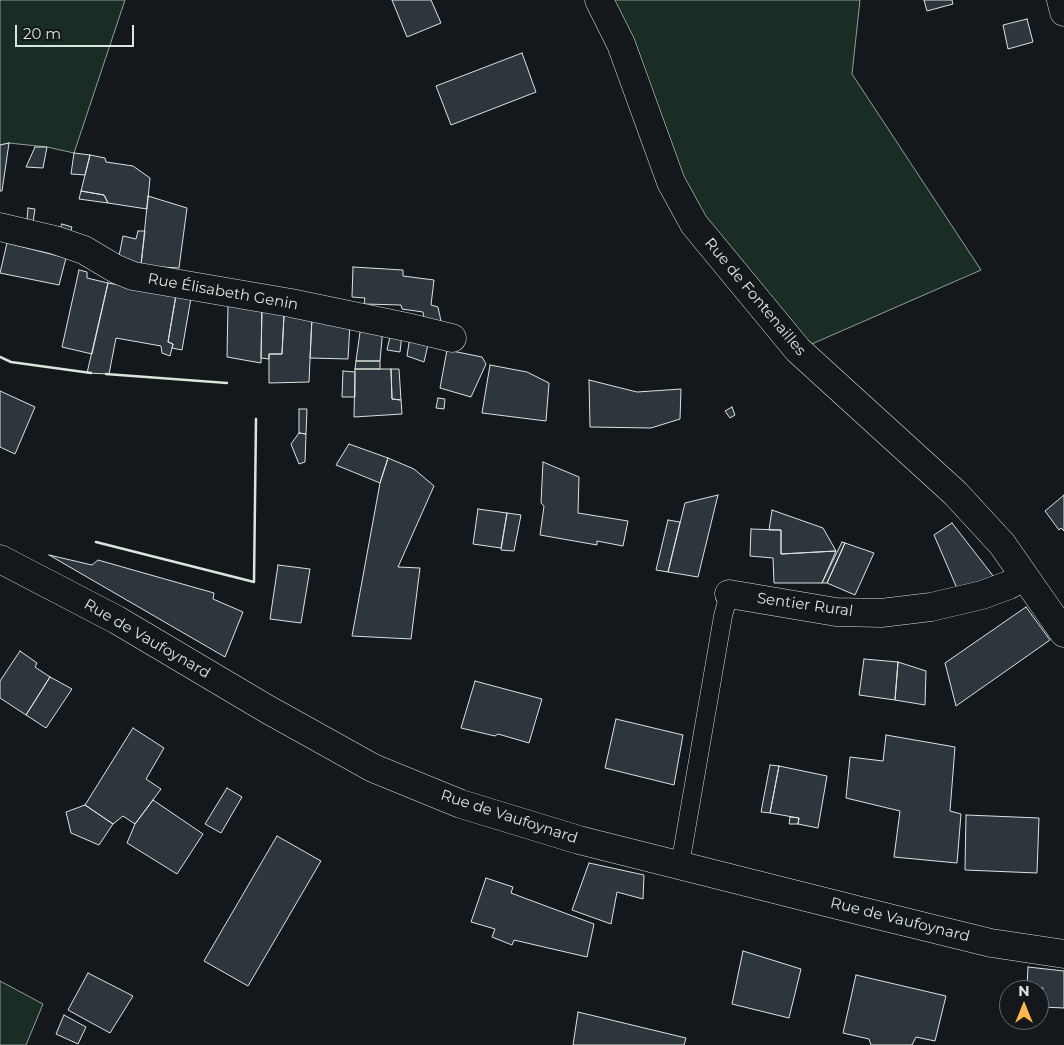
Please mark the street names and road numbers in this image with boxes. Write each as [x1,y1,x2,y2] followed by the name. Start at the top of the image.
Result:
[700,234,810,360] street label: Rue de Fontenailles
[146,270,300,314] street label: Rue Élisabeth Genin
[756,589,854,621] street label: Sentier Rural
[81,595,213,683] street label: Rue de Vaufoynard
[438,786,580,848] street label: Rue de Vaufoynard
[828,894,972,946] street label: Rue de Vaufoynard

